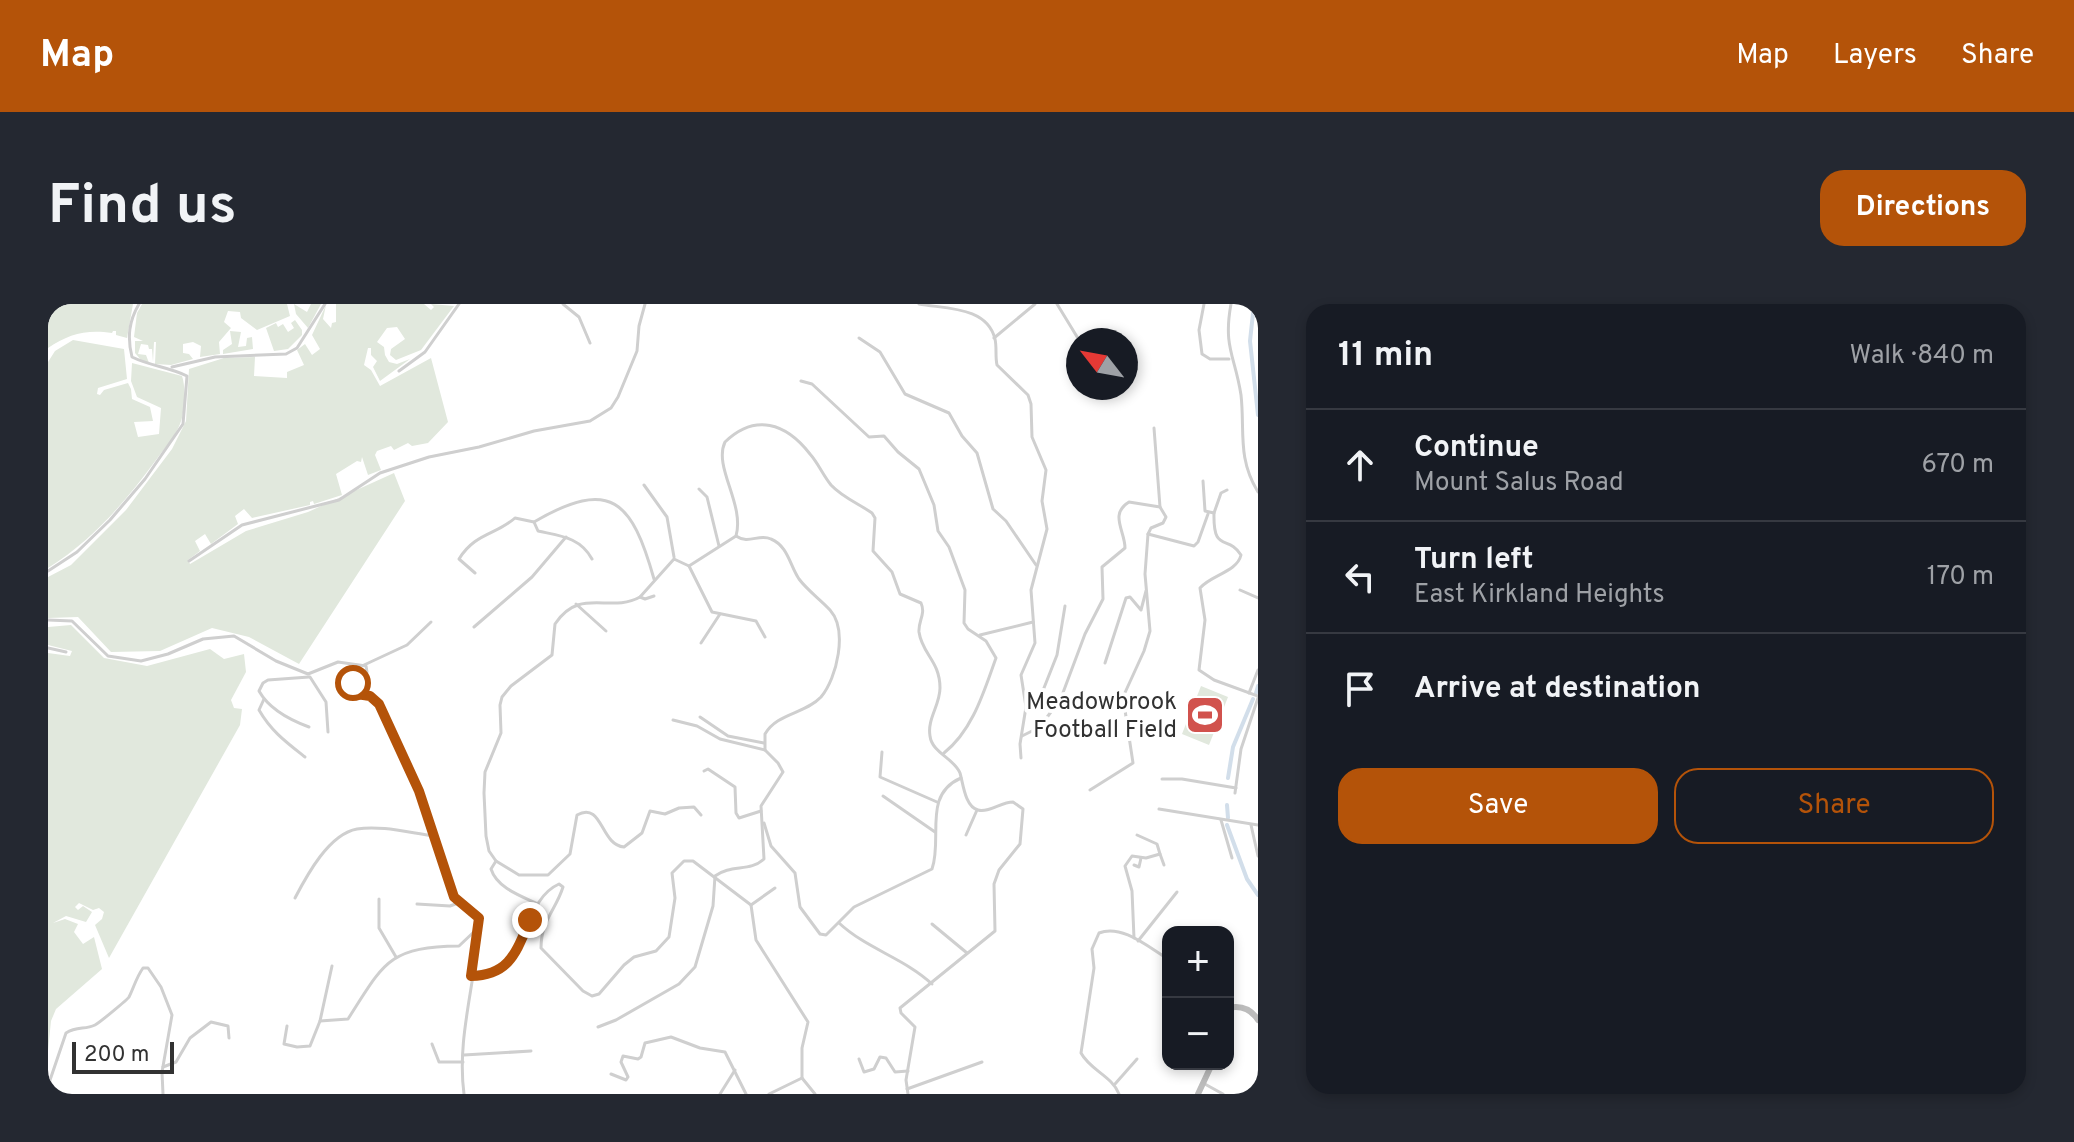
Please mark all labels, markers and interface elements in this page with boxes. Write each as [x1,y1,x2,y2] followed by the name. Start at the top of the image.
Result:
[40,32,114,81] text: Map
[1736,38,1789,74] text: Map
[1833,38,1917,74] text: Layers
[1961,38,2034,74] text: Share
[1820,170,2026,246] button: Directions
[48,173,237,243] text: Find us
[1066,328,1138,400] north arrow
[1338,335,1433,378] text: 11 min
[1849,340,1994,373] text: Walk · 840 m
[1414,430,1539,467] text: Continue
[1338,443,1382,487] icon: ahead
[1921,449,1994,482] text: 670 m
[1414,467,1624,500] text: Mount Salus Road
[1414,542,1534,579] text: Turn left
[1338,555,1382,599] icon: left
[1927,561,1994,594] text: 170 m
[1414,579,1665,612] text: East Kirkland Heights
[335,665,371,701] route start
[1338,667,1382,711] icon: arrive
[1414,671,1700,708] text: Arrive at destination
[1026,688,1177,746] place label: Meadowbrook Football Field
[1184,694,1226,736] sports icon: Meadowbrook Football Field
[1338,768,1658,844] button: Save
[1674,768,1994,844] button: Share
[512,902,548,938] route end
[1162,926,1234,1070] map controls
[1162,926,1234,998] button: +
[1162,998,1234,1070] button: −
[72,1038,174,1074] scale bar
[84,1042,149,1069] text: 200 m

